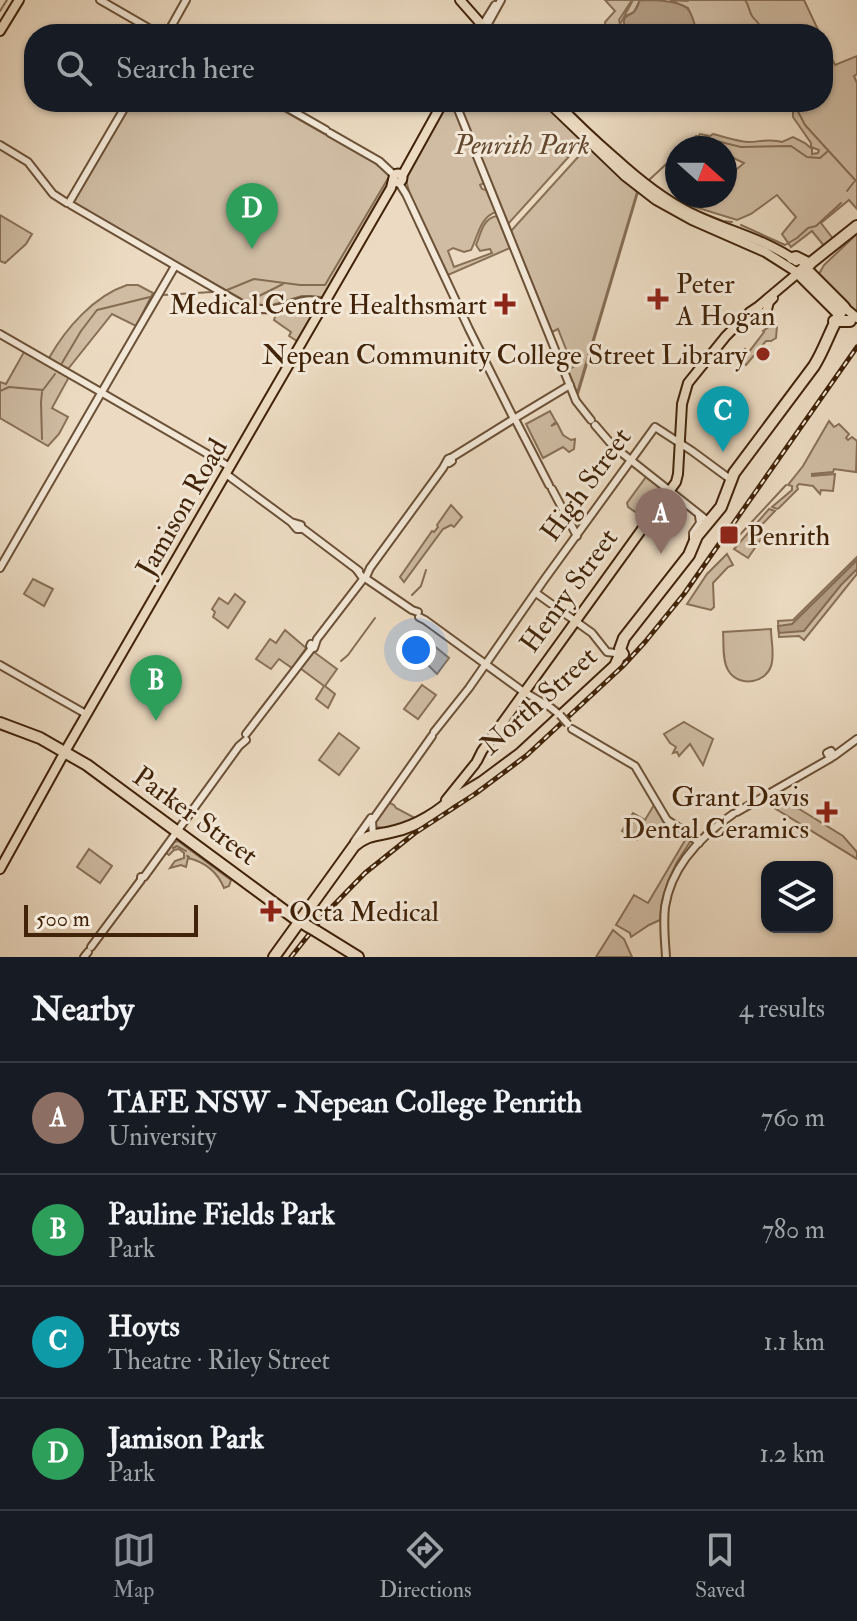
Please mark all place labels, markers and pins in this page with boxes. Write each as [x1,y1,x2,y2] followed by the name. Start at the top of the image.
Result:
[226,183,278,249] pin: D
[675,267,775,334] place label: Peter A Hogan
[169,288,487,323] place label: Medical Centre Healthsmart
[647,288,669,310] marker: Peter A Hogan
[494,293,516,315] marker: Medical Centre Healthsmart
[262,338,748,373] place label: Nepean Community College Street Library
[754,345,772,363] marker: Nepean Community College Street Library
[697,386,749,452] pin: C
[635,488,687,554] pin: A
[747,519,831,554] place label: Penrith
[718,524,740,546] marker: Penrith
[130,655,182,721] pin: B
[622,780,809,847] place label: Grant Davis Dental Ceramics
[816,801,838,823] marker: Grant Davis Dental Ceramics
[289,895,439,930] place label: Octa Medical
[260,900,282,922] marker: Octa Medical

